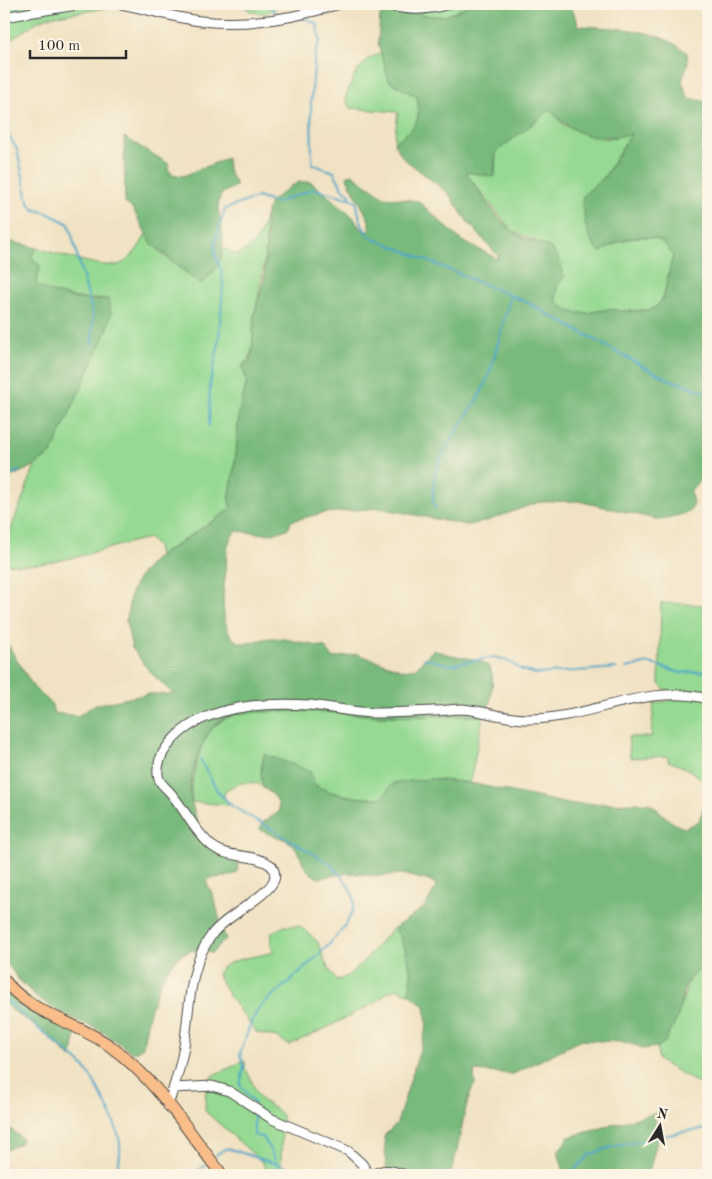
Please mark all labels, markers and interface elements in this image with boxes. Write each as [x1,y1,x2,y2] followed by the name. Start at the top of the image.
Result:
[30,28,126,60] scale bar
[38,39,80,54] text: 100 m
[634,1102,684,1152] north arrow
[656,1106,669,1122] text: N

